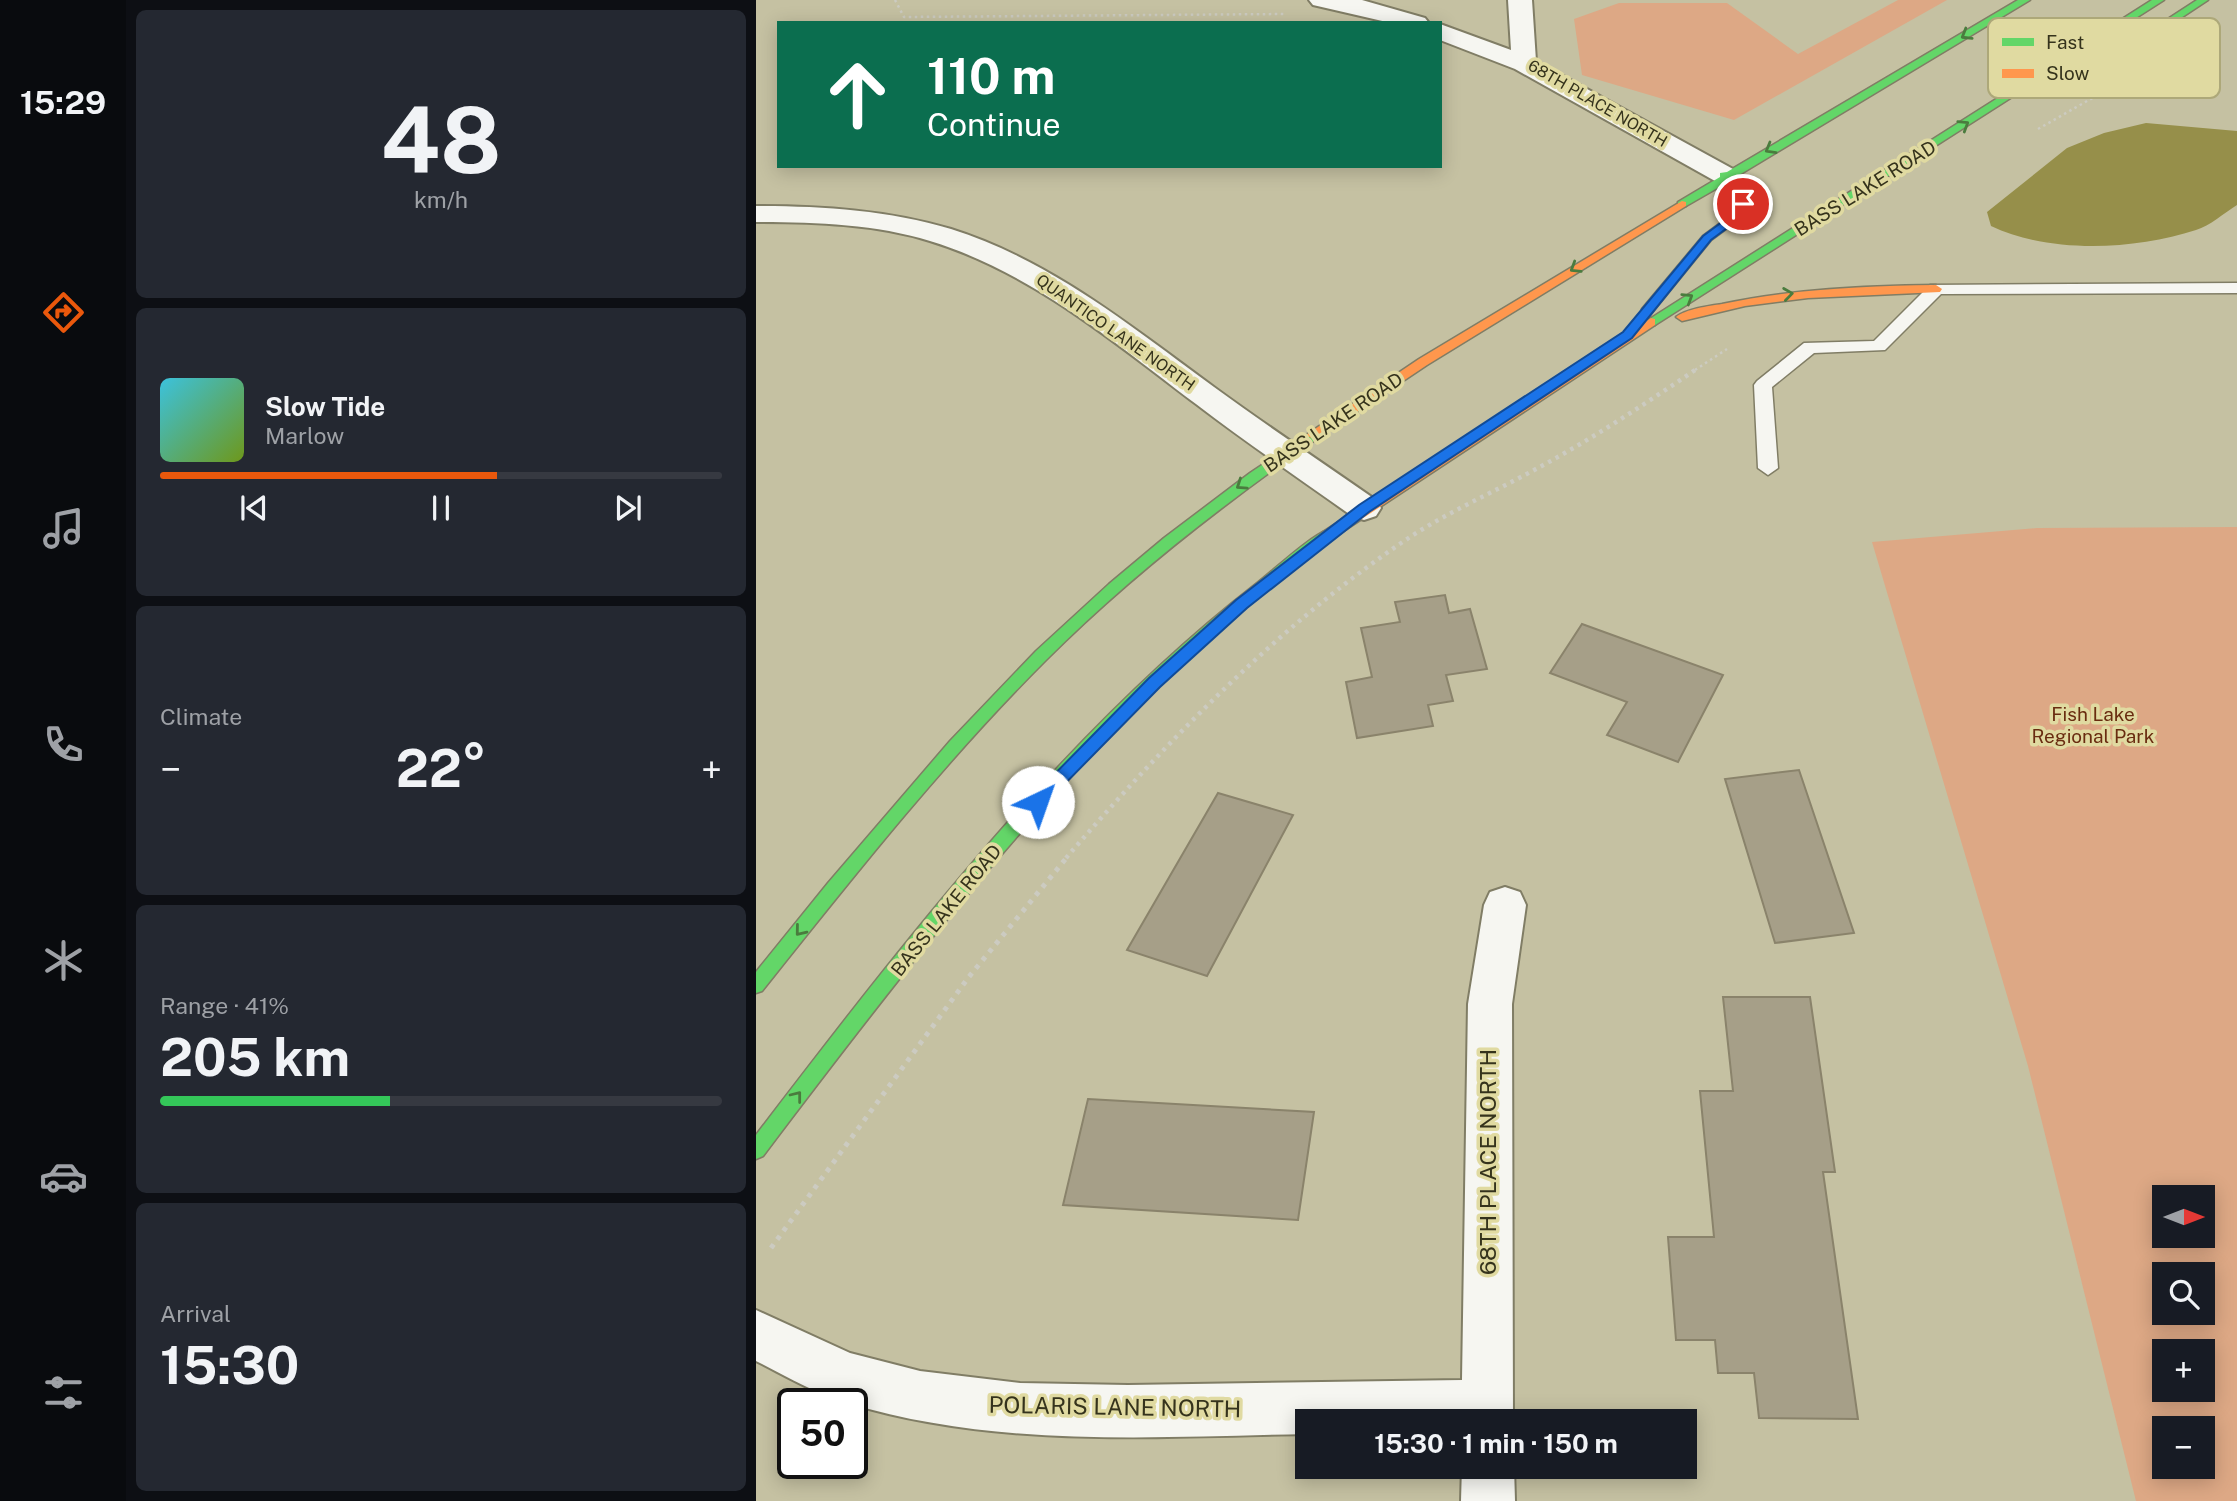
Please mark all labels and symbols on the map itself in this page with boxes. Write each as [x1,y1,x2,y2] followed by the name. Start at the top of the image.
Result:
[1988,18,2220,98] legend
[1961,26,1974,39] one-way arrow
[2046,31,2084,53] text: Fast
[1525,56,1671,151] street label: 68TH PLACE NORTH
[2046,62,2090,84] text: Slow
[1957,121,1970,134] one-way arrow
[1790,136,1940,240] street label: BASS LAKE ROAD
[1764,141,1777,154] one-way arrow
[1713,174,1773,234] pin
[1570,259,1583,272] one-way arrow
[1033,270,1199,395] street label: QUANTICO LANE NORTH
[1782,286,1794,301] one-way arrow
[1681,293,1694,306] one-way arrow
[1259,367,1407,477] street label: BASS LAKE ROAD
[1236,477,1249,489] one-way arrow
[2032,703,2155,747] park label: Fish Lake Regional Park
[1001,765,1075,839] position arrow
[886,840,1006,980] street label: BASS LAKE ROAD
[796,922,808,935] one-way arrow
[1474,1049,1501,1275] street label: 68TH PLACE NORTH
[788,1091,801,1103] one-way arrow
[2152,1185,2216,1248] north arrow
[777,1388,868,1479] speed limit sign: 50
[988,1391,1242,1422] street label: POLARIS LANE NORTH

